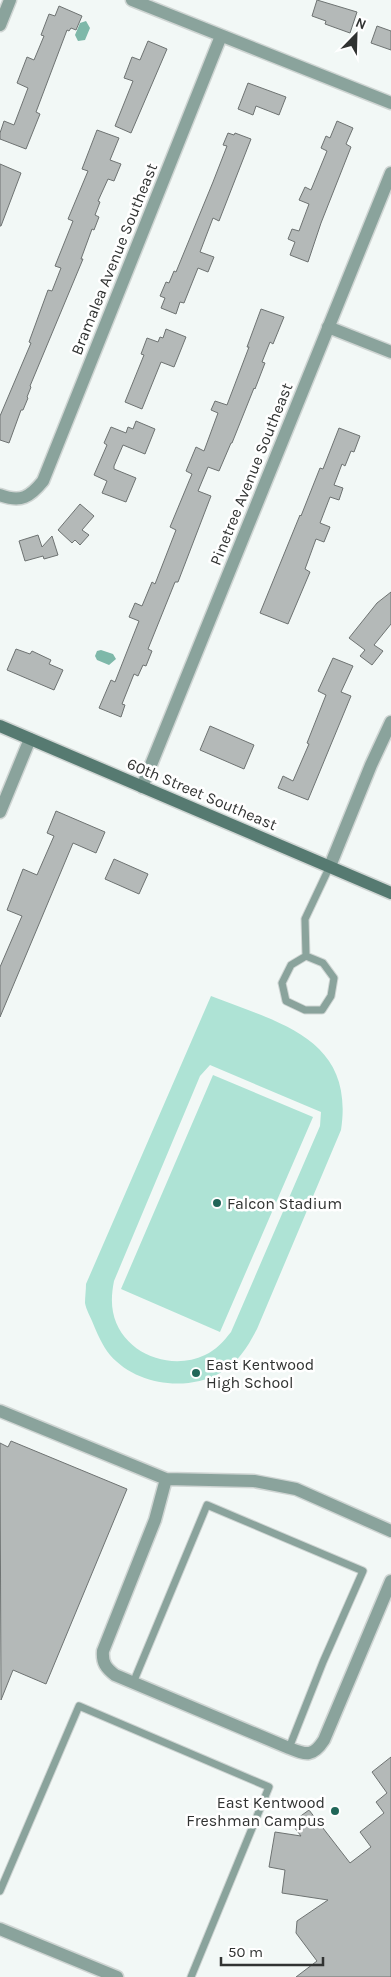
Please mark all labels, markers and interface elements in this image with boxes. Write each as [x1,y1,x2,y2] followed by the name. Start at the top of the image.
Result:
[331,10,381,60] north arrow
[353,14,369,33] text: N
[67,160,161,358] street label: Bramalea Avenue Southeast
[206,380,296,568] street label: Pinetree Avenue Southeast
[124,754,280,834] street label: 60th Street Southeast
[227,1194,342,1213] place label: Falcon Stadium
[211,1197,223,1209] marker: Falcon Stadium
[206,1355,314,1392] place label: East Kentwood High School
[190,1367,202,1379] marker: East Kentwood High School
[186,1793,325,1830] place label: East Kentwood Freshman Campus
[329,1805,341,1817] marker: East Kentwood Freshman Campus
[221,1934,324,1966] scale bar
[228,1943,263,1961] text: 50 m

